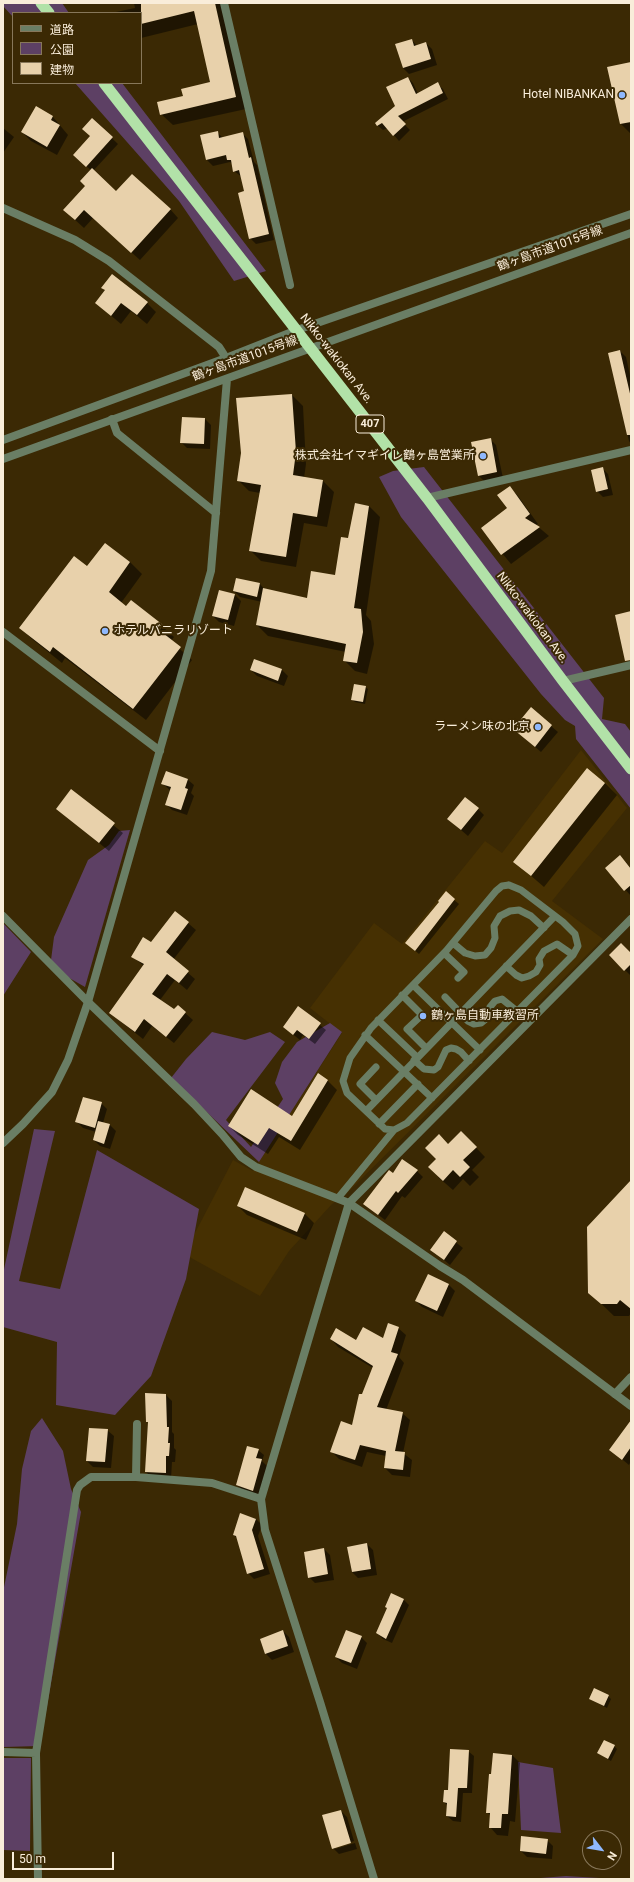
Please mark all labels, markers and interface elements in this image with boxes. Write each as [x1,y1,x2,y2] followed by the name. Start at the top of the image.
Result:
[12,12,142,84] legend
[50,23,74,37] text: 道路
[50,43,74,57] text: 公園
[50,63,74,77] text: 建物
[523,88,614,102] place label: Hotel NIBANKAN
[617,90,627,100] marker: Hotel NIBANKAN
[495,223,605,275] street label: 鶴ヶ島市道1015号線
[296,311,376,407] street label: Nikko-wakiokan Ave.
[190,333,300,385] street label: 鶴ヶ島市道1015号線
[356,415,384,433] road number: 407
[295,449,475,463] place label: 株式会社イマギイレ鶴ヶ島営業所
[478,451,488,461] marker: 株式会社イマギイレ鶴ヶ島営業所
[493,570,571,666] street label: Nikko-wakiokan Ave.
[113,624,233,638] place label: ホテルバニラリゾート
[100,626,110,636] marker: ホテルバニラリゾート
[434,720,530,734] place label: ラーメン味の北京
[533,722,543,732] marker: ラーメン味の北京
[431,1009,539,1023] place label: 鶴ヶ島自動車教習所
[418,1011,428,1021] marker: 鶴ヶ島自動車教習所
[582,1830,622,1870] north arrow
[14,1844,116,1870] scale bar
[604,1849,619,1863] text: N
[19,1852,46,1866] text: 50 m

